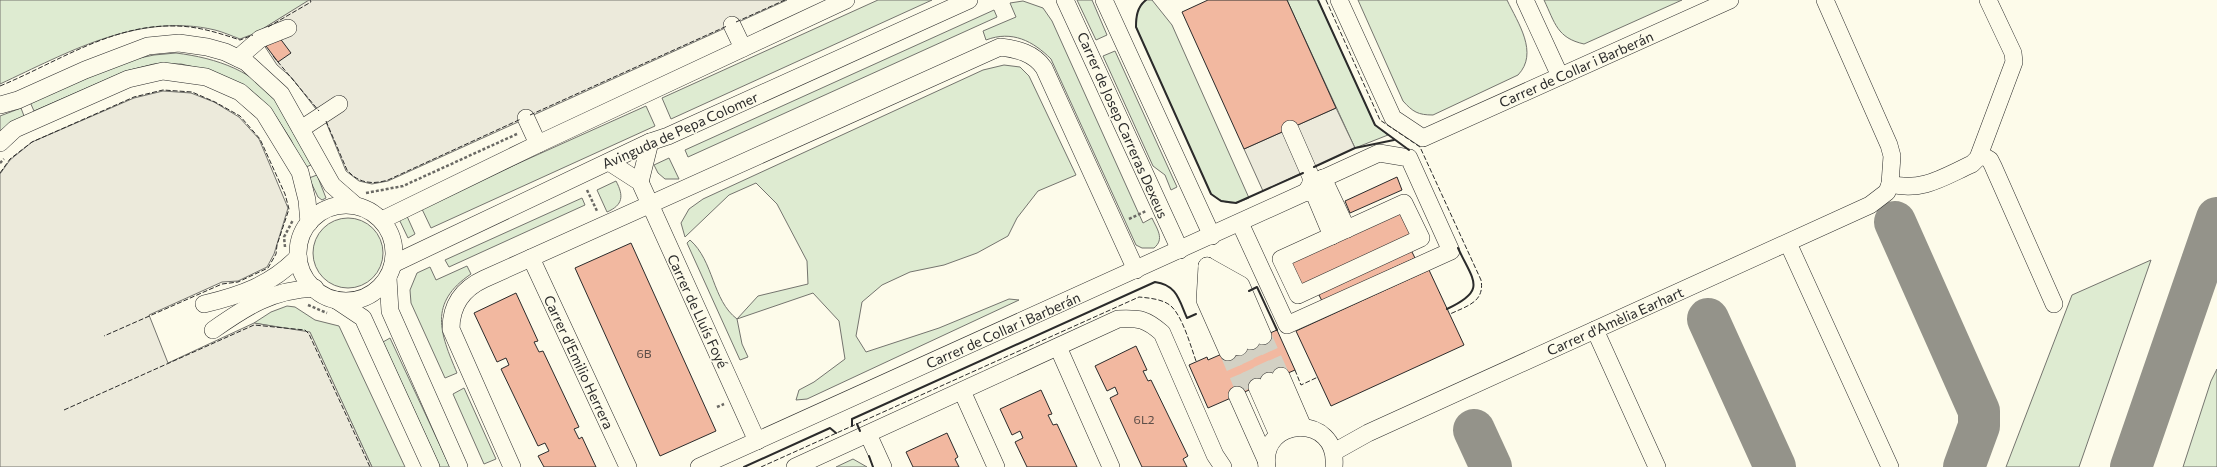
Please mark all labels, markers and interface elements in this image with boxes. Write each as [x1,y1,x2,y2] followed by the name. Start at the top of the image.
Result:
[1496,27,1656,111] street label: Carrer de Collar i Barberán
[1074,29,1172,221] street label: Carrer de Josep Carreras Dexeus
[599,88,761,172] street label: Avinguda de Pepa Colomer
[664,251,732,371] street label: Carrer de Lluís Foyé
[1544,283,1686,359] street label: Carrer d'Amèlia Earhart
[923,288,1083,372] street label: Carrer de Collar i Barberán
[541,292,617,432] street label: Carrer d'Emilio Herrera
[636,346,652,360] house number: 6B
[1134,412,1155,426] house number: 6L2

